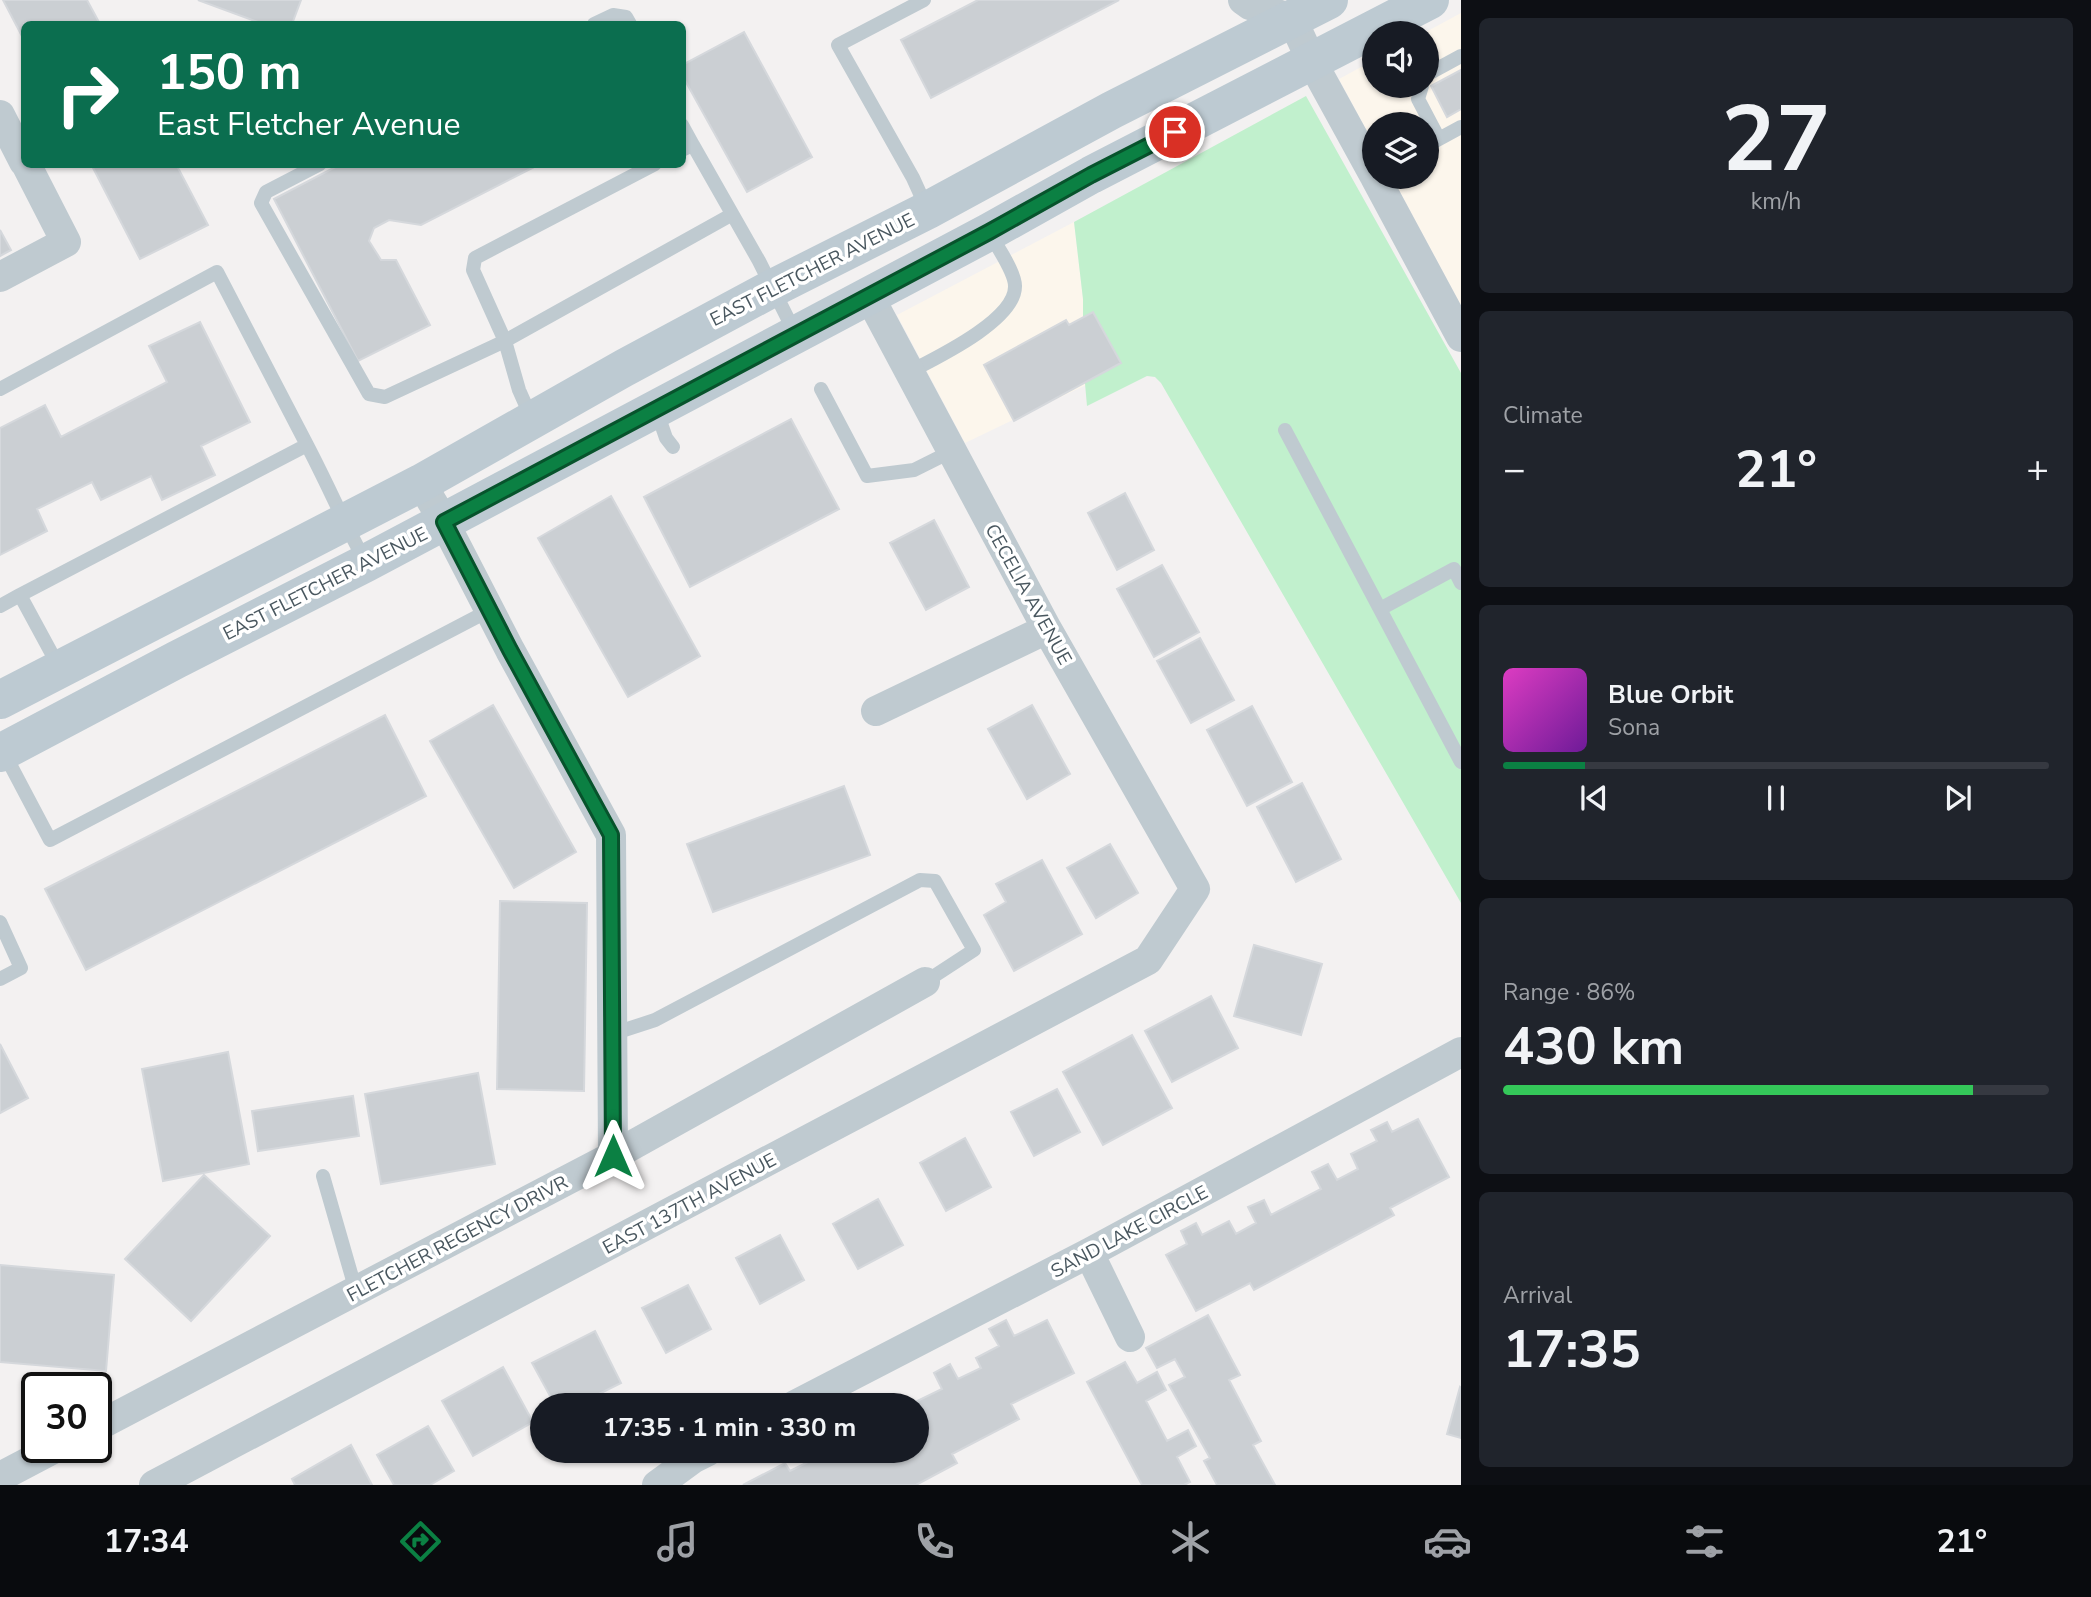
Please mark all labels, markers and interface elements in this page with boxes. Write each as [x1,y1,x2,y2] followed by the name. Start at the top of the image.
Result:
[1362,21,1439,189] map controls
[1362,21,1439,98] button: sound
[157,39,301,106] text: 150 m
[42,49,133,140] icon: right
[1721,78,1831,202] text: 27
[1145,102,1205,162] pin
[157,103,461,146] text: East Fletcher Avenue
[1362,112,1439,189] button: layers
[1156,113,1194,151] icon: arrive
[1751,186,1801,217] text: km/h
[706,207,919,333] street label: EAST FLETCHER AVENUE
[1503,400,1583,431] text: Climate
[1735,434,1817,505] text: 21°
[1503,444,1526,495] text: −
[2026,444,2049,495] text: +
[979,519,1078,670] street label: CECELIA AVENUE
[219,521,432,647] street label: EAST FLETCHER AVENUE
[1608,677,1733,712] text: Blue Orbit
[1608,712,1660,743] text: Sona
[1575,779,1613,817] icon: previous
[1757,779,1795,817] icon: pause
[1939,779,1977,817] icon: next
[1503,977,1635,1008] text: Range · 86%
[1503,1011,1684,1082] text: 430 km
[576,1119,650,1193] position arrow
[598,1147,781,1261] street label: EAST 137TH AVENUE
[342,1169,573,1308] street label: FLETCHER REGENCY DRIVR
[1046,1179,1213,1284] street label: SAND LAKE CIRCLE
[1503,1280,1572,1311] text: Arrival
[1503,1314,1641,1385] text: 17:35
[21,1372,112,1463] speed limit sign: 30
[603,1410,856,1445] text: 17:35 · 1 min · 330 m
[396,1517,445,1566] icon: directions
[653,1517,702,1566] icon: music
[910,1517,959,1566] icon: phone
[1166,1517,1215,1566] icon: climate
[1423,1517,1472,1566] icon: car
[1680,1517,1729,1566] icon: filters
[104,1520,189,1563] text: 17:34
[1937,1520,1987,1563] text: 21°

